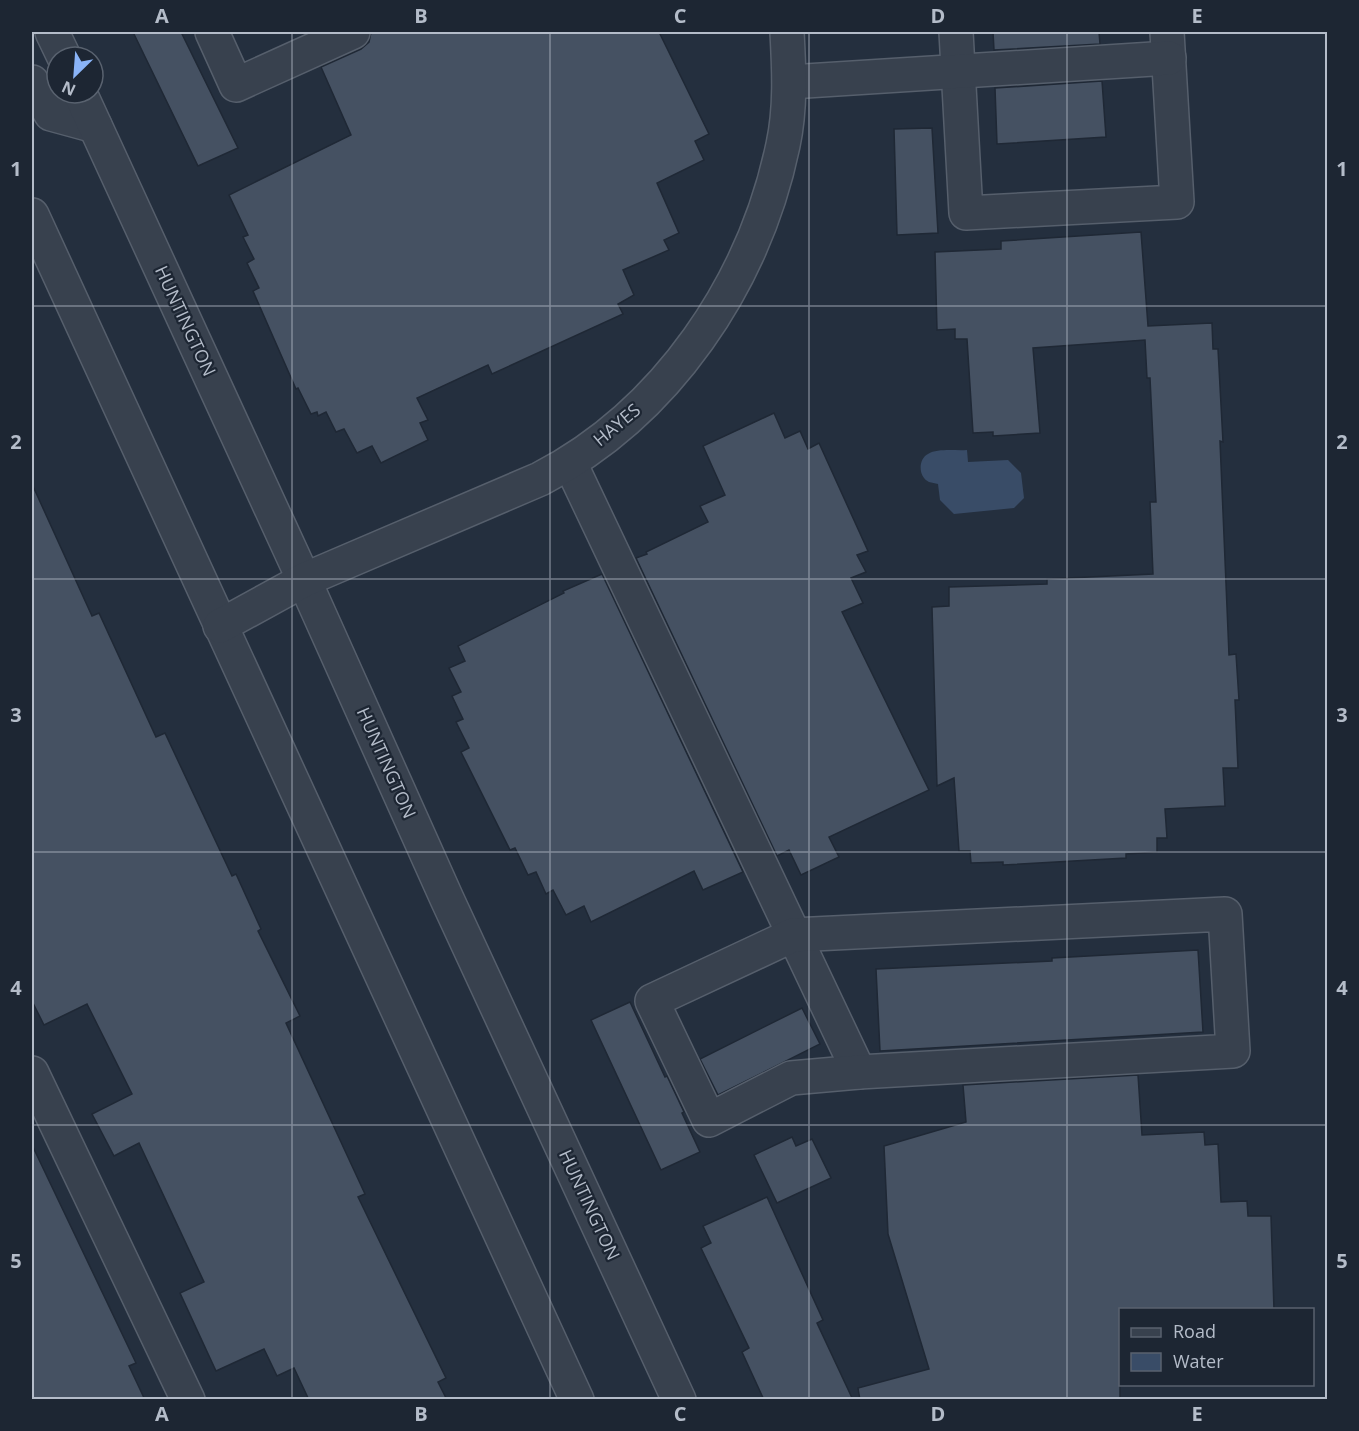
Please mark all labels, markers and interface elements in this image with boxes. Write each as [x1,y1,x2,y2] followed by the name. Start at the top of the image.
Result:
[155,2,169,29] text: A
[414,2,428,29] text: B
[674,2,687,29] text: C
[931,2,945,29] text: D
[1191,2,1203,29] text: E
[45,45,105,105] north arrow
[58,76,79,101] text: N
[10,155,22,182] text: 1
[1336,155,1348,182] text: 1
[150,262,222,380] street label: HUNTINGTON
[588,397,645,451] street label: HAYES
[10,428,22,455] text: 2
[1336,428,1348,455] text: 2
[10,701,22,728] text: 3
[1336,701,1348,728] text: 3
[352,703,422,822] street label: HUNTINGTON
[10,974,22,1001] text: 4
[1336,974,1348,1001] text: 4
[554,1146,626,1264] street label: HUNTINGTON
[10,1247,22,1274] text: 5
[1336,1247,1348,1274] text: 5
[1119,1308,1314,1386] legend
[1173,1319,1216,1343] text: Road
[1173,1349,1224,1373] text: Water
[155,1400,169,1427] text: A
[414,1400,428,1427] text: B
[674,1400,687,1427] text: C
[931,1400,945,1427] text: D
[1191,1400,1203,1427] text: E

